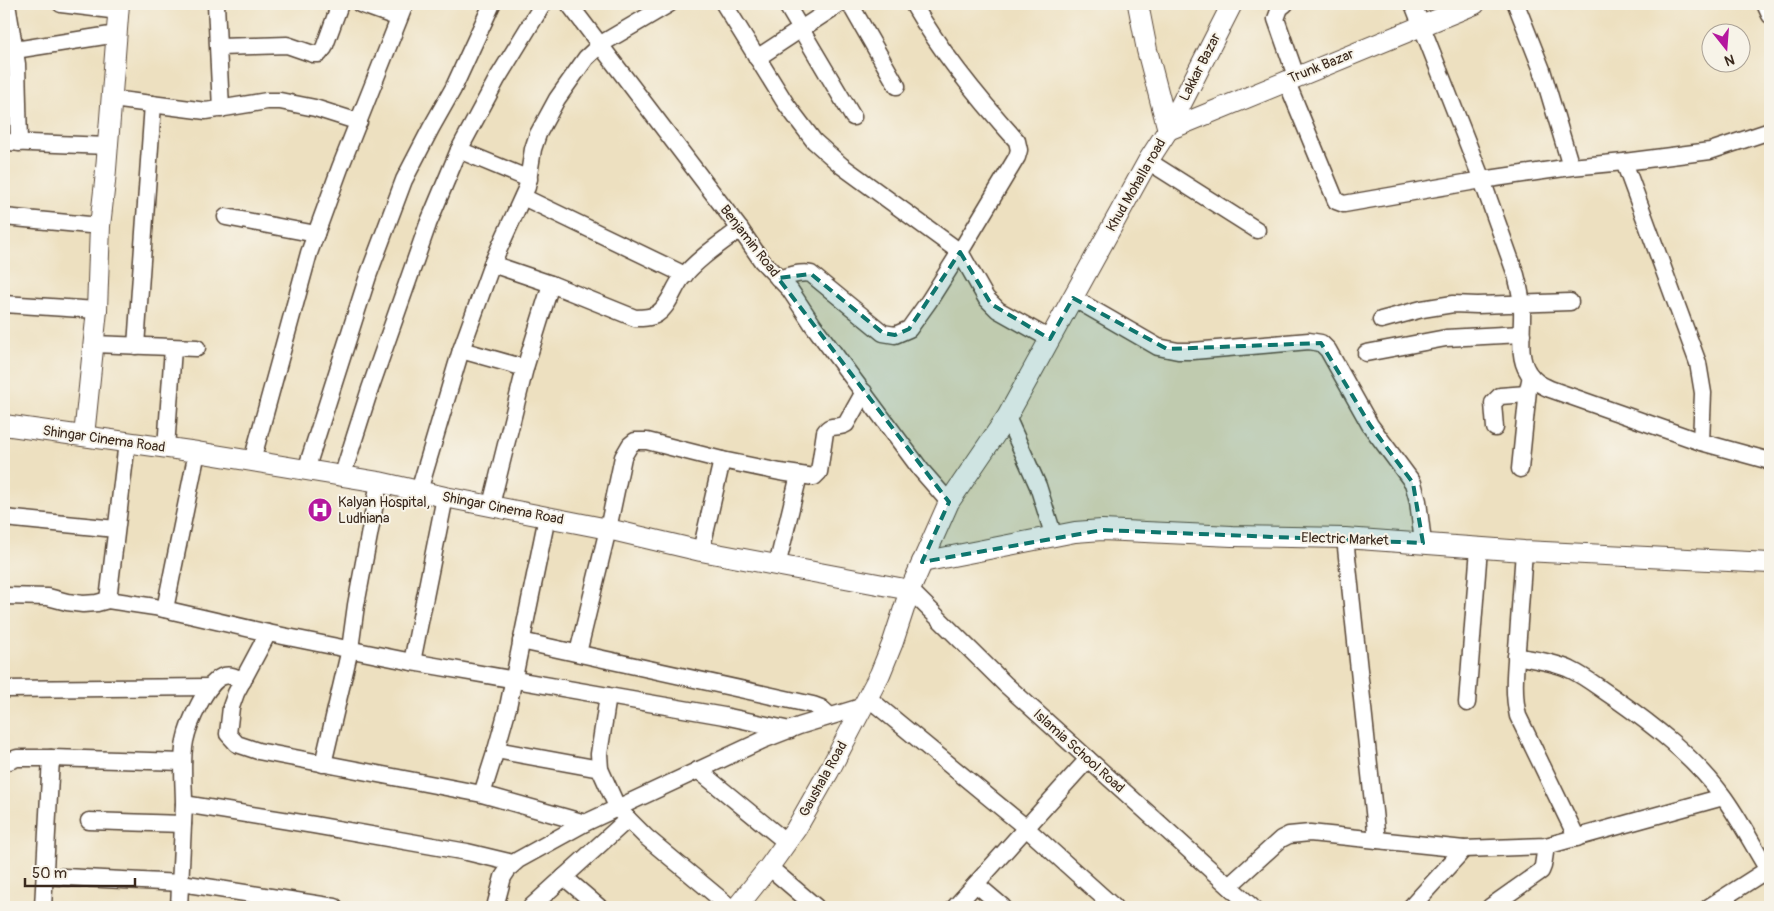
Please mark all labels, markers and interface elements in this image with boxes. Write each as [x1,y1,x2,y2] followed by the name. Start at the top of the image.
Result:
[1702,22,1752,72] north arrow
[1176,30,1224,104] street label: Lakkar Bazar
[1286,45,1356,87] street label: Trunk Bazar
[1723,50,1737,69] text: N
[1103,135,1170,234] street label: Khud Mohalla road
[717,202,784,281] street label: Benjamin Road
[42,422,166,456] street label: Shingar Cinema Road
[441,488,565,528] street label: Shingar Cinema Road
[338,494,430,527] place label: Kalyan Hospital, Ludhiana
[307,497,333,523] hospital icon: Kalyan Hospital, Ludhiana
[1301,529,1390,549] street label: Electric Market
[1030,706,1128,796] street label: Islamia School Road
[795,738,851,820] street label: Gaushala Road
[25,856,135,888] scale bar
[32,864,67,883] text: 50 m

